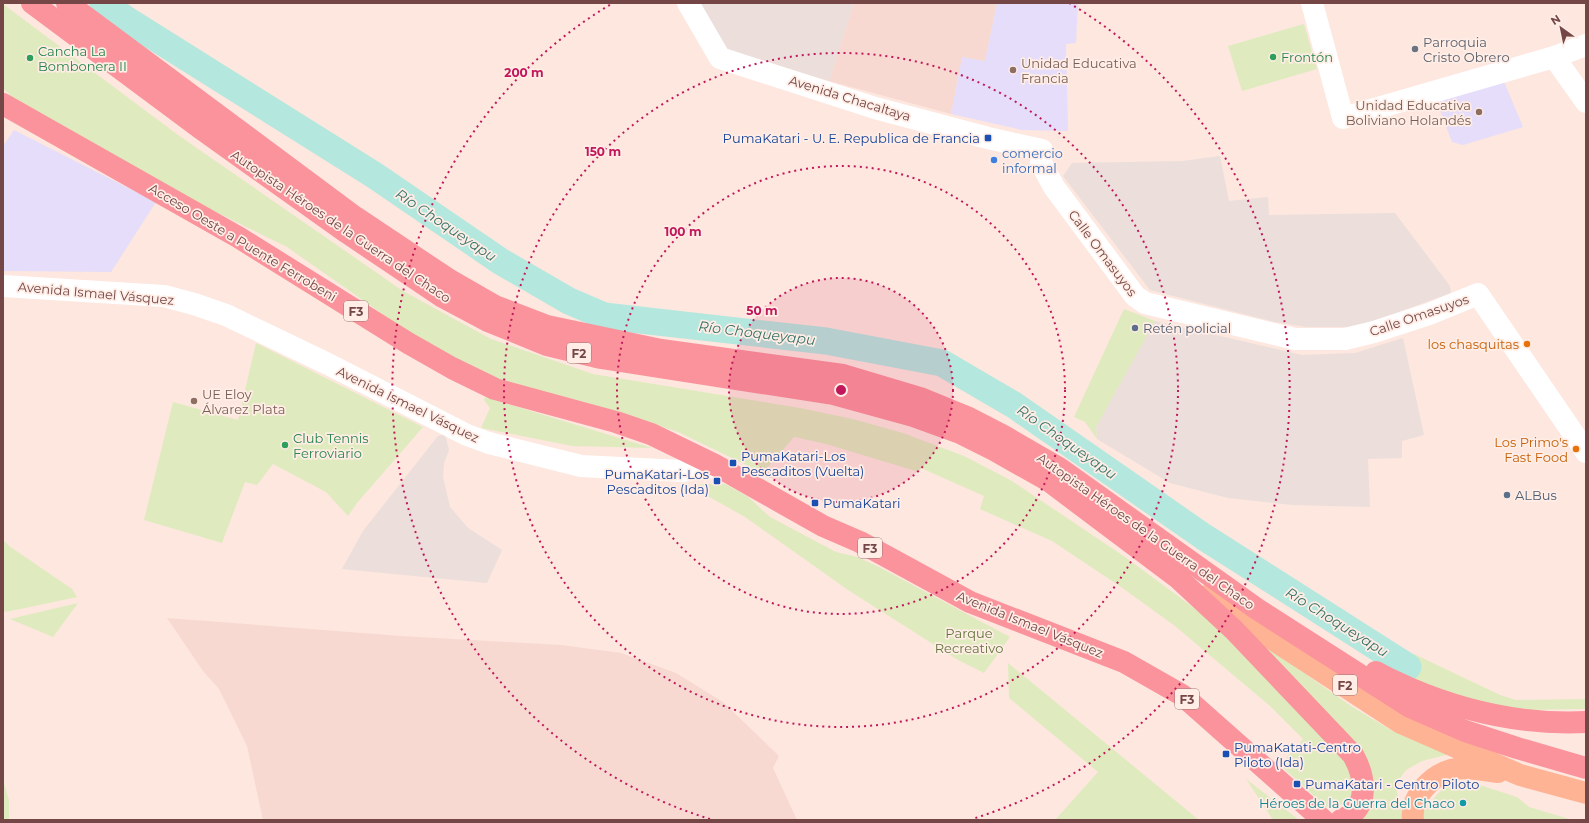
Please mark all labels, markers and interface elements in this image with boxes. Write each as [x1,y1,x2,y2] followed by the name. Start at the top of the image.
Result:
[1541,8,1581,48] north arrow
[1548,11,1563,28] text: N
[1423,34,1510,65] place label: Parroquia Cristo Obrero
[38,43,127,74] place label: Cancha La Bombonera II
[1410,44,1420,54] marker: Parroquia Cristo Obrero
[1281,49,1333,65] place label: Frontón
[1268,52,1278,62] marker: Frontón
[25,53,35,63] marker: Cancha La Bombonera II
[1021,55,1137,86] place label: Unidad Educativa Francia
[504,65,544,80] text: 200 m
[1008,65,1018,75] marker: Unidad Educativa Francia
[787,72,913,124] street label: Avenida Chacaltaya
[1346,97,1471,128] place label: Unidad Educativa Boliviano Holandés
[1474,107,1484,117] marker: Unidad Educativa Boliviano Holandés
[723,130,980,146] place label: PumaKatari - U. E. Republica de Francia
[983,133,993,143] marker: PumaKatari - U. E. Republica de Francia
[585,144,621,159] text: 150 m
[1002,145,1063,176] place label: comercio informal
[228,146,454,306] street label: Autopista Héroes de la Guerra del Chaco
[989,155,999,165] marker: comercio informal
[146,180,340,304] street label: Acceso Oeste a Puente Ferrobeni
[392,185,500,265] water label: Río Choqueyapu
[1065,207,1141,299] street label: Calle Omasuyos
[665,224,701,239] text: 100 m
[17,278,175,308] street label: Avenida Ismael Vásquez
[1367,291,1471,339] street label: Calle Omasuyos
[344,301,368,321] road number: F3
[746,303,778,318] text: 50 m
[697,317,817,349] water label: Río Choqueyapu
[1143,320,1231,336] place label: Retén policial
[1130,323,1140,333] marker: Retén policial
[1428,336,1519,352] place label: los chasquitas
[1522,339,1532,349] marker: los chasquitas
[567,343,591,363] road number: F2
[334,362,482,446] street label: Avenida Ismael Vásquez
[834,383,848,397] centre of rings
[202,386,285,417] place label: UE Eloy Álvarez Plata
[189,396,199,406] marker: UE Eloy Álvarez Plata
[1014,401,1120,483] water label: Río Choqueyapu
[293,430,369,461] place label: Club Tennis Ferroviario
[1494,434,1568,465] place label: Los Primo's Fast Food
[280,440,290,450] marker: Club Tennis Ferroviario
[1571,444,1581,454] marker: Los Primo's Fast Food
[741,448,864,479] place label: PumaKatari-Los Pescaditos (Vuelta)
[1034,449,1258,613] street label: Autopista Héroes de la Guerra del Chaco
[728,458,738,468] marker: PumaKatari-Los Pescaditos (Vuelta)
[604,466,709,497] place label: PumaKatari-Los Pescaditos (Ida)
[712,476,722,486] marker: PumaKatari-Los Pescaditos (Ida)
[1515,487,1557,503] place label: ALBus
[1502,490,1512,500] marker: ALBus
[823,495,901,511] place label: PumaKatari
[810,498,820,508] marker: PumaKatari
[858,538,882,558] road number: F3
[1282,583,1392,661] water label: Río Choqueyapu
[954,587,1106,661] street label: Avenida Ismael Vásquez
[935,625,1003,656] park label: Parque Recreativo
[1333,675,1357,695] road number: F2
[1175,689,1199,709] road number: F3
[1234,739,1361,770] place label: PumaKatati-Centro Piloto (Ida)
[1221,749,1231,759] marker: PumaKatati-Centro Piloto (Ida)
[1305,776,1479,792] place label: PumaKatari - Centro Piloto
[1292,779,1302,789] marker: PumaKatari - Centro Piloto
[1259,795,1455,811] place label: Héroes de la Guerra del Chaco
[1458,798,1468,808] marker: Héroes de la Guerra del Chaco

